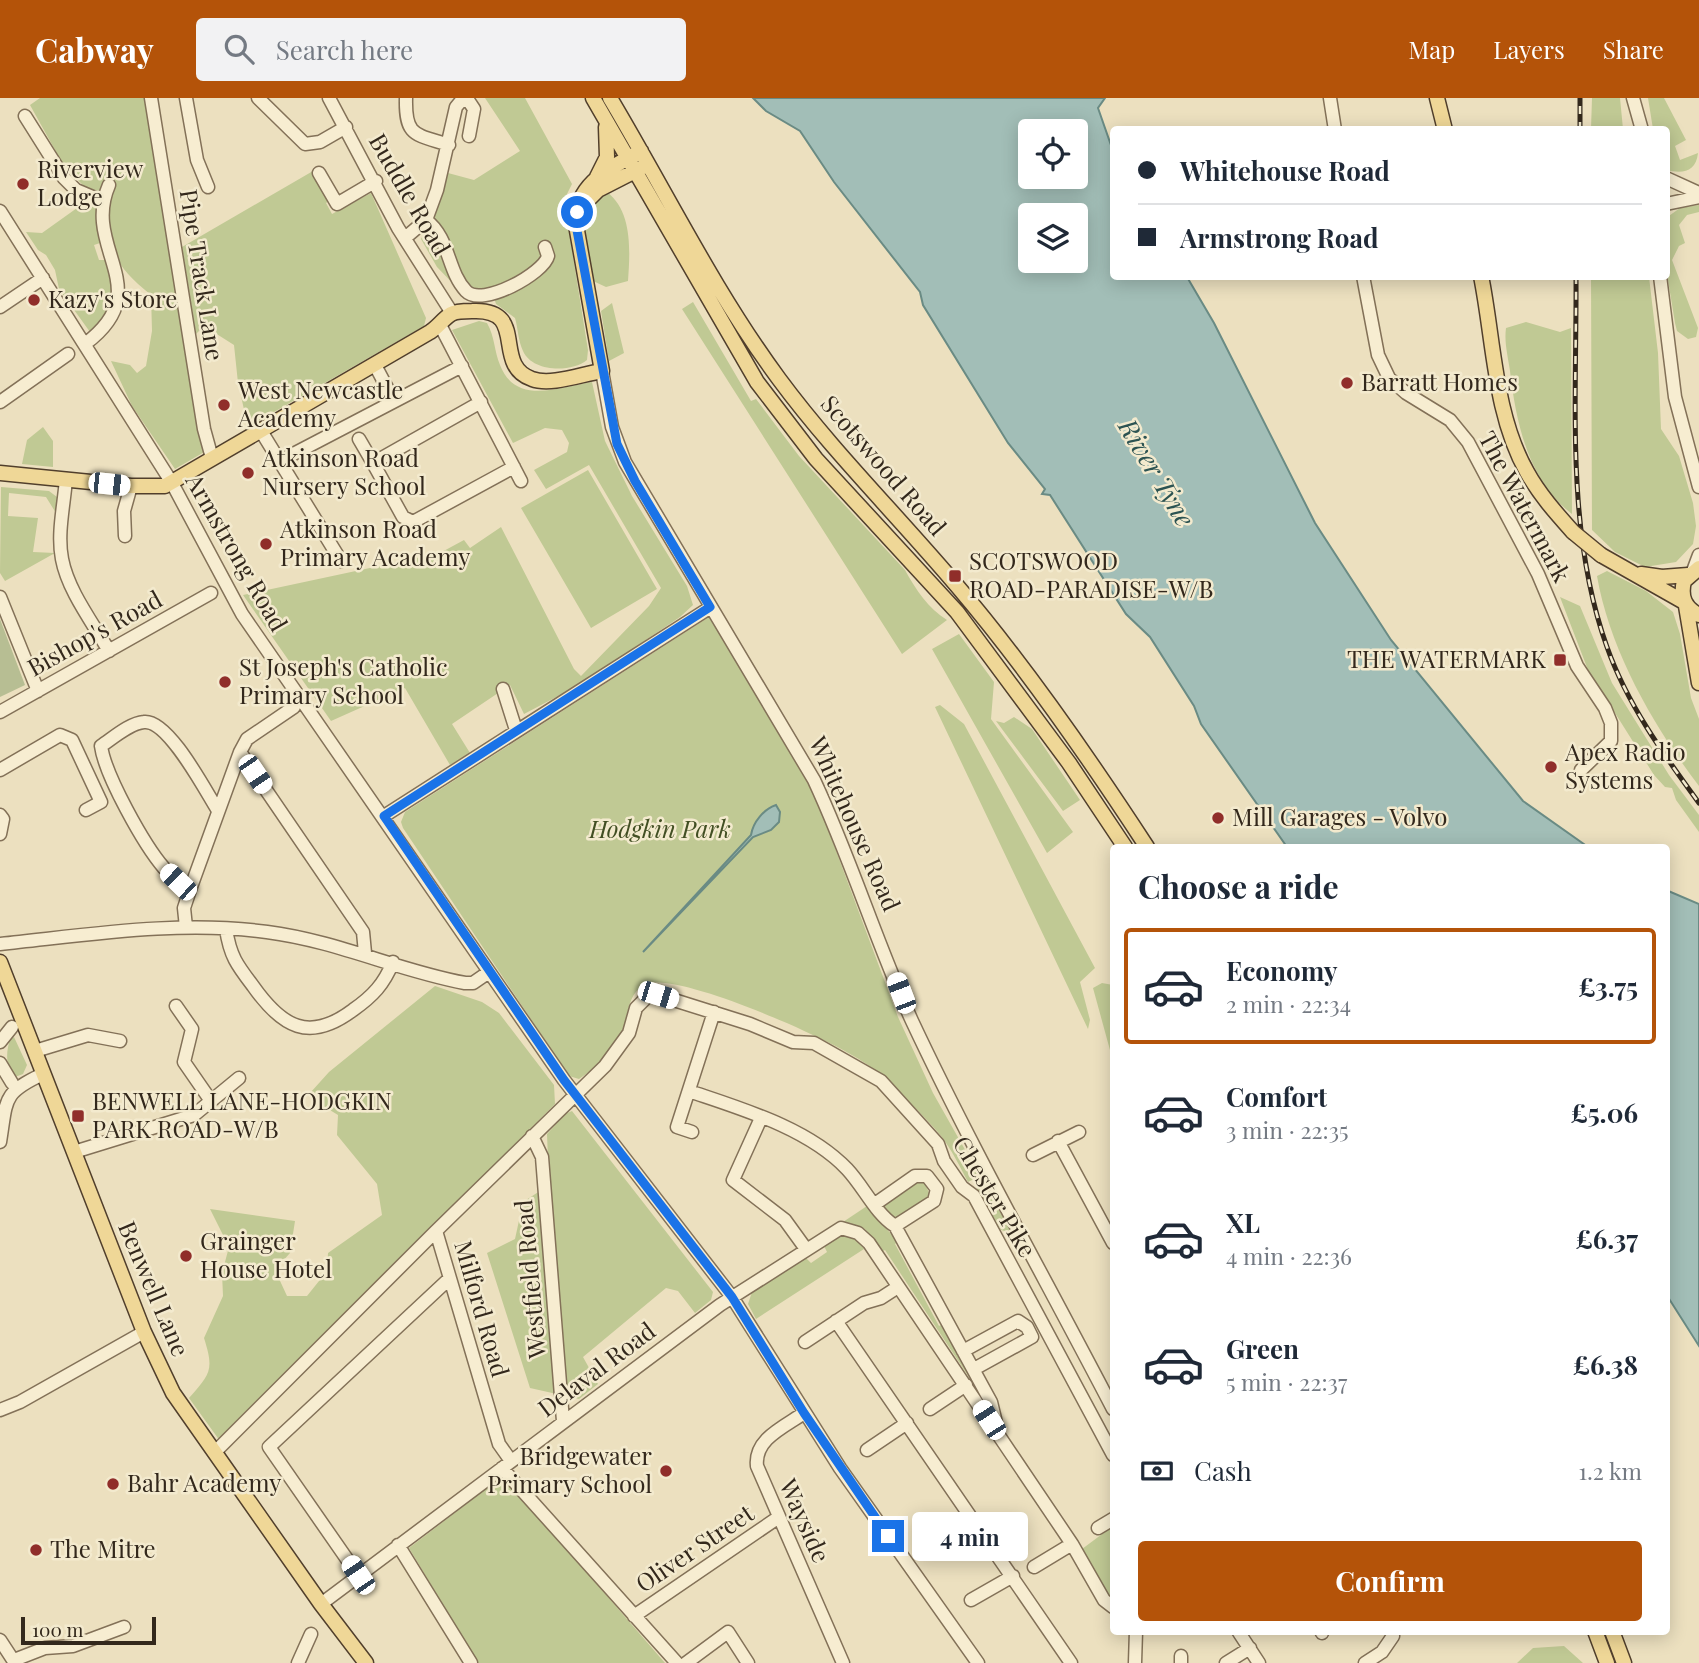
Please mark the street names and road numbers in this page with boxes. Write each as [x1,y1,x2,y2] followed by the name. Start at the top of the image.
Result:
[363,127,459,261] street label: Buddle Road
[174,187,232,363] street label: Pipe Track Lane
[815,388,954,542] street label: Scotswood Road
[1473,425,1579,588] street label: The Watermark
[179,466,296,637] street label: Armstrong Road
[21,582,167,682] street label: Bishop's Road
[803,730,909,916] street label: Whitehouse Road
[947,1129,1044,1263] street label: Chester Pike
[506,1198,552,1361] street label: Westfield Road
[112,1216,198,1361] street label: Benwell Lane
[448,1237,518,1380] street label: Milford Road
[531,1314,661,1423] street label: Delaval Road
[773,1473,838,1567] street label: Wayside
[629,1496,759,1599] street label: Oliver Street

